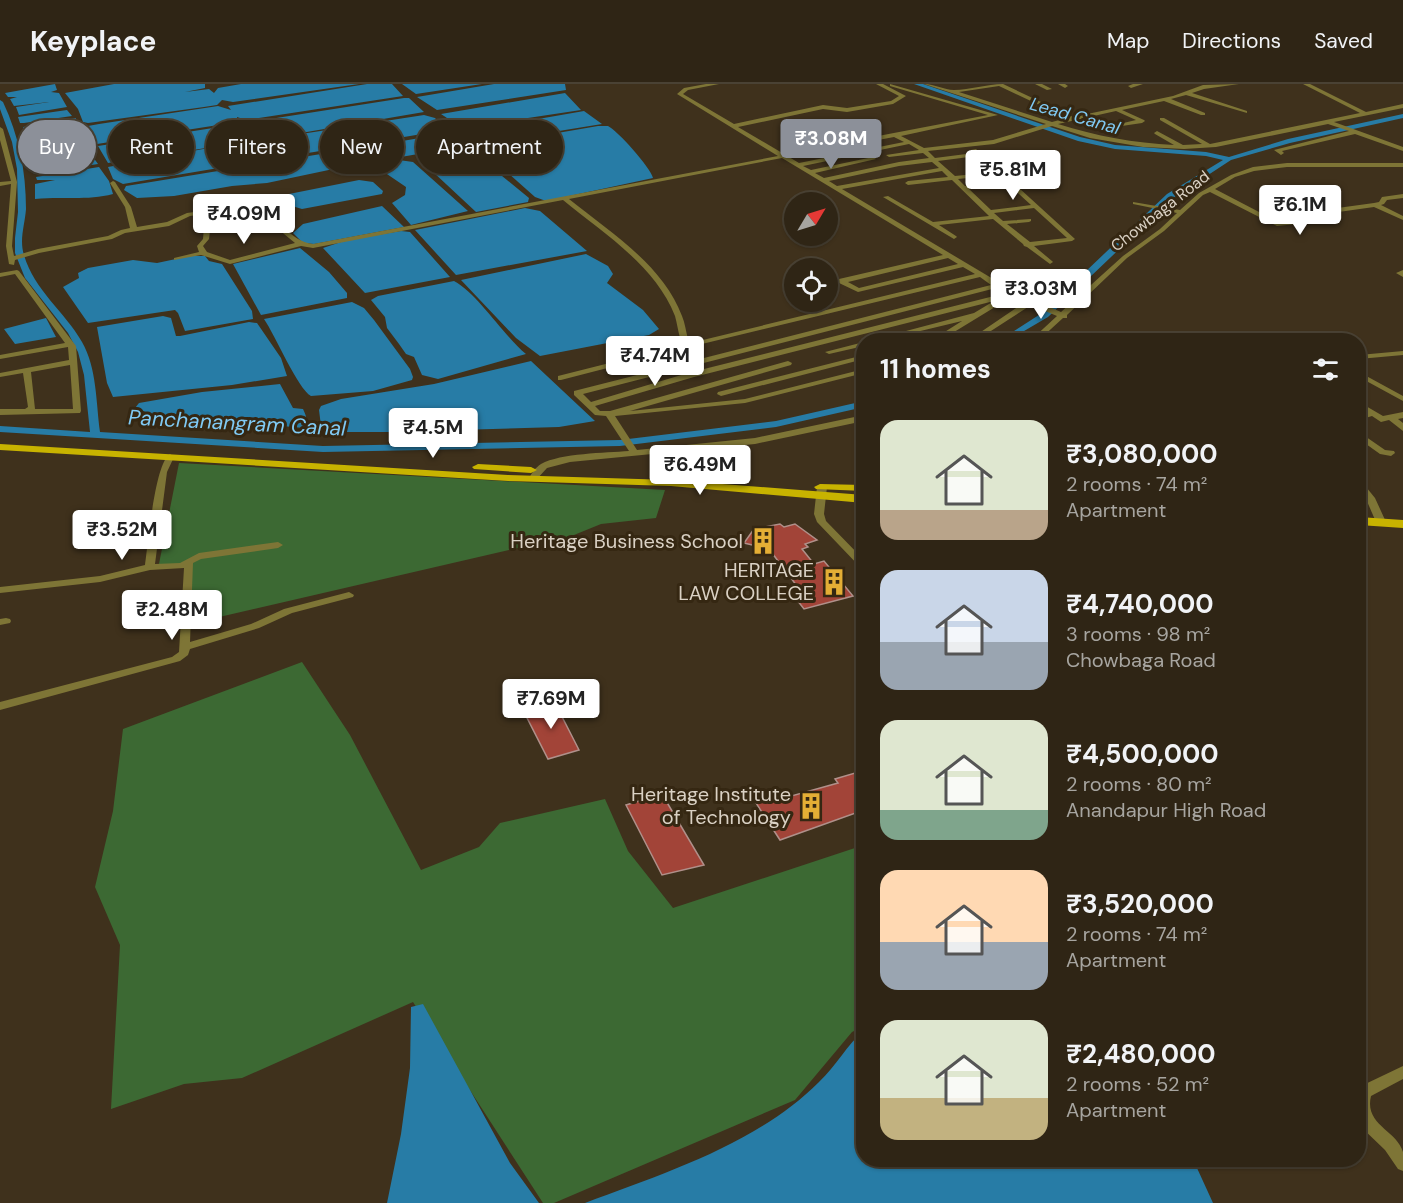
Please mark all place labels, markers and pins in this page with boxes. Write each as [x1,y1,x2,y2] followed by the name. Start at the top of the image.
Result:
[782,119,880,170] pin: ₹3.08M
[964,150,1062,201] pin: ₹5.81M
[1258,185,1342,236] pin: ₹6.1M
[195,194,293,245] pin: ₹4.09M
[992,269,1090,320] pin: ₹3.03M
[606,336,704,387] pin: ₹4.74M
[391,408,475,459] pin: ₹4.5M
[651,445,749,496] pin: ₹6.49M
[73,510,171,561] pin: ₹3.52M
[748,526,778,556] building icon: Heritage Business School
[510,528,743,554] place label: Heritage Business School
[678,557,814,606] place label: HERITAGE LAW COLLEGE
[819,567,849,597] building icon: HERITAGE LAW COLLEGE
[123,590,221,641] pin: ₹2.48M
[502,679,600,730] pin: ₹7.69M
[631,781,791,830] place label: Heritage Institute of Technology
[796,791,826,821] building icon: Heritage Institute of Technology

